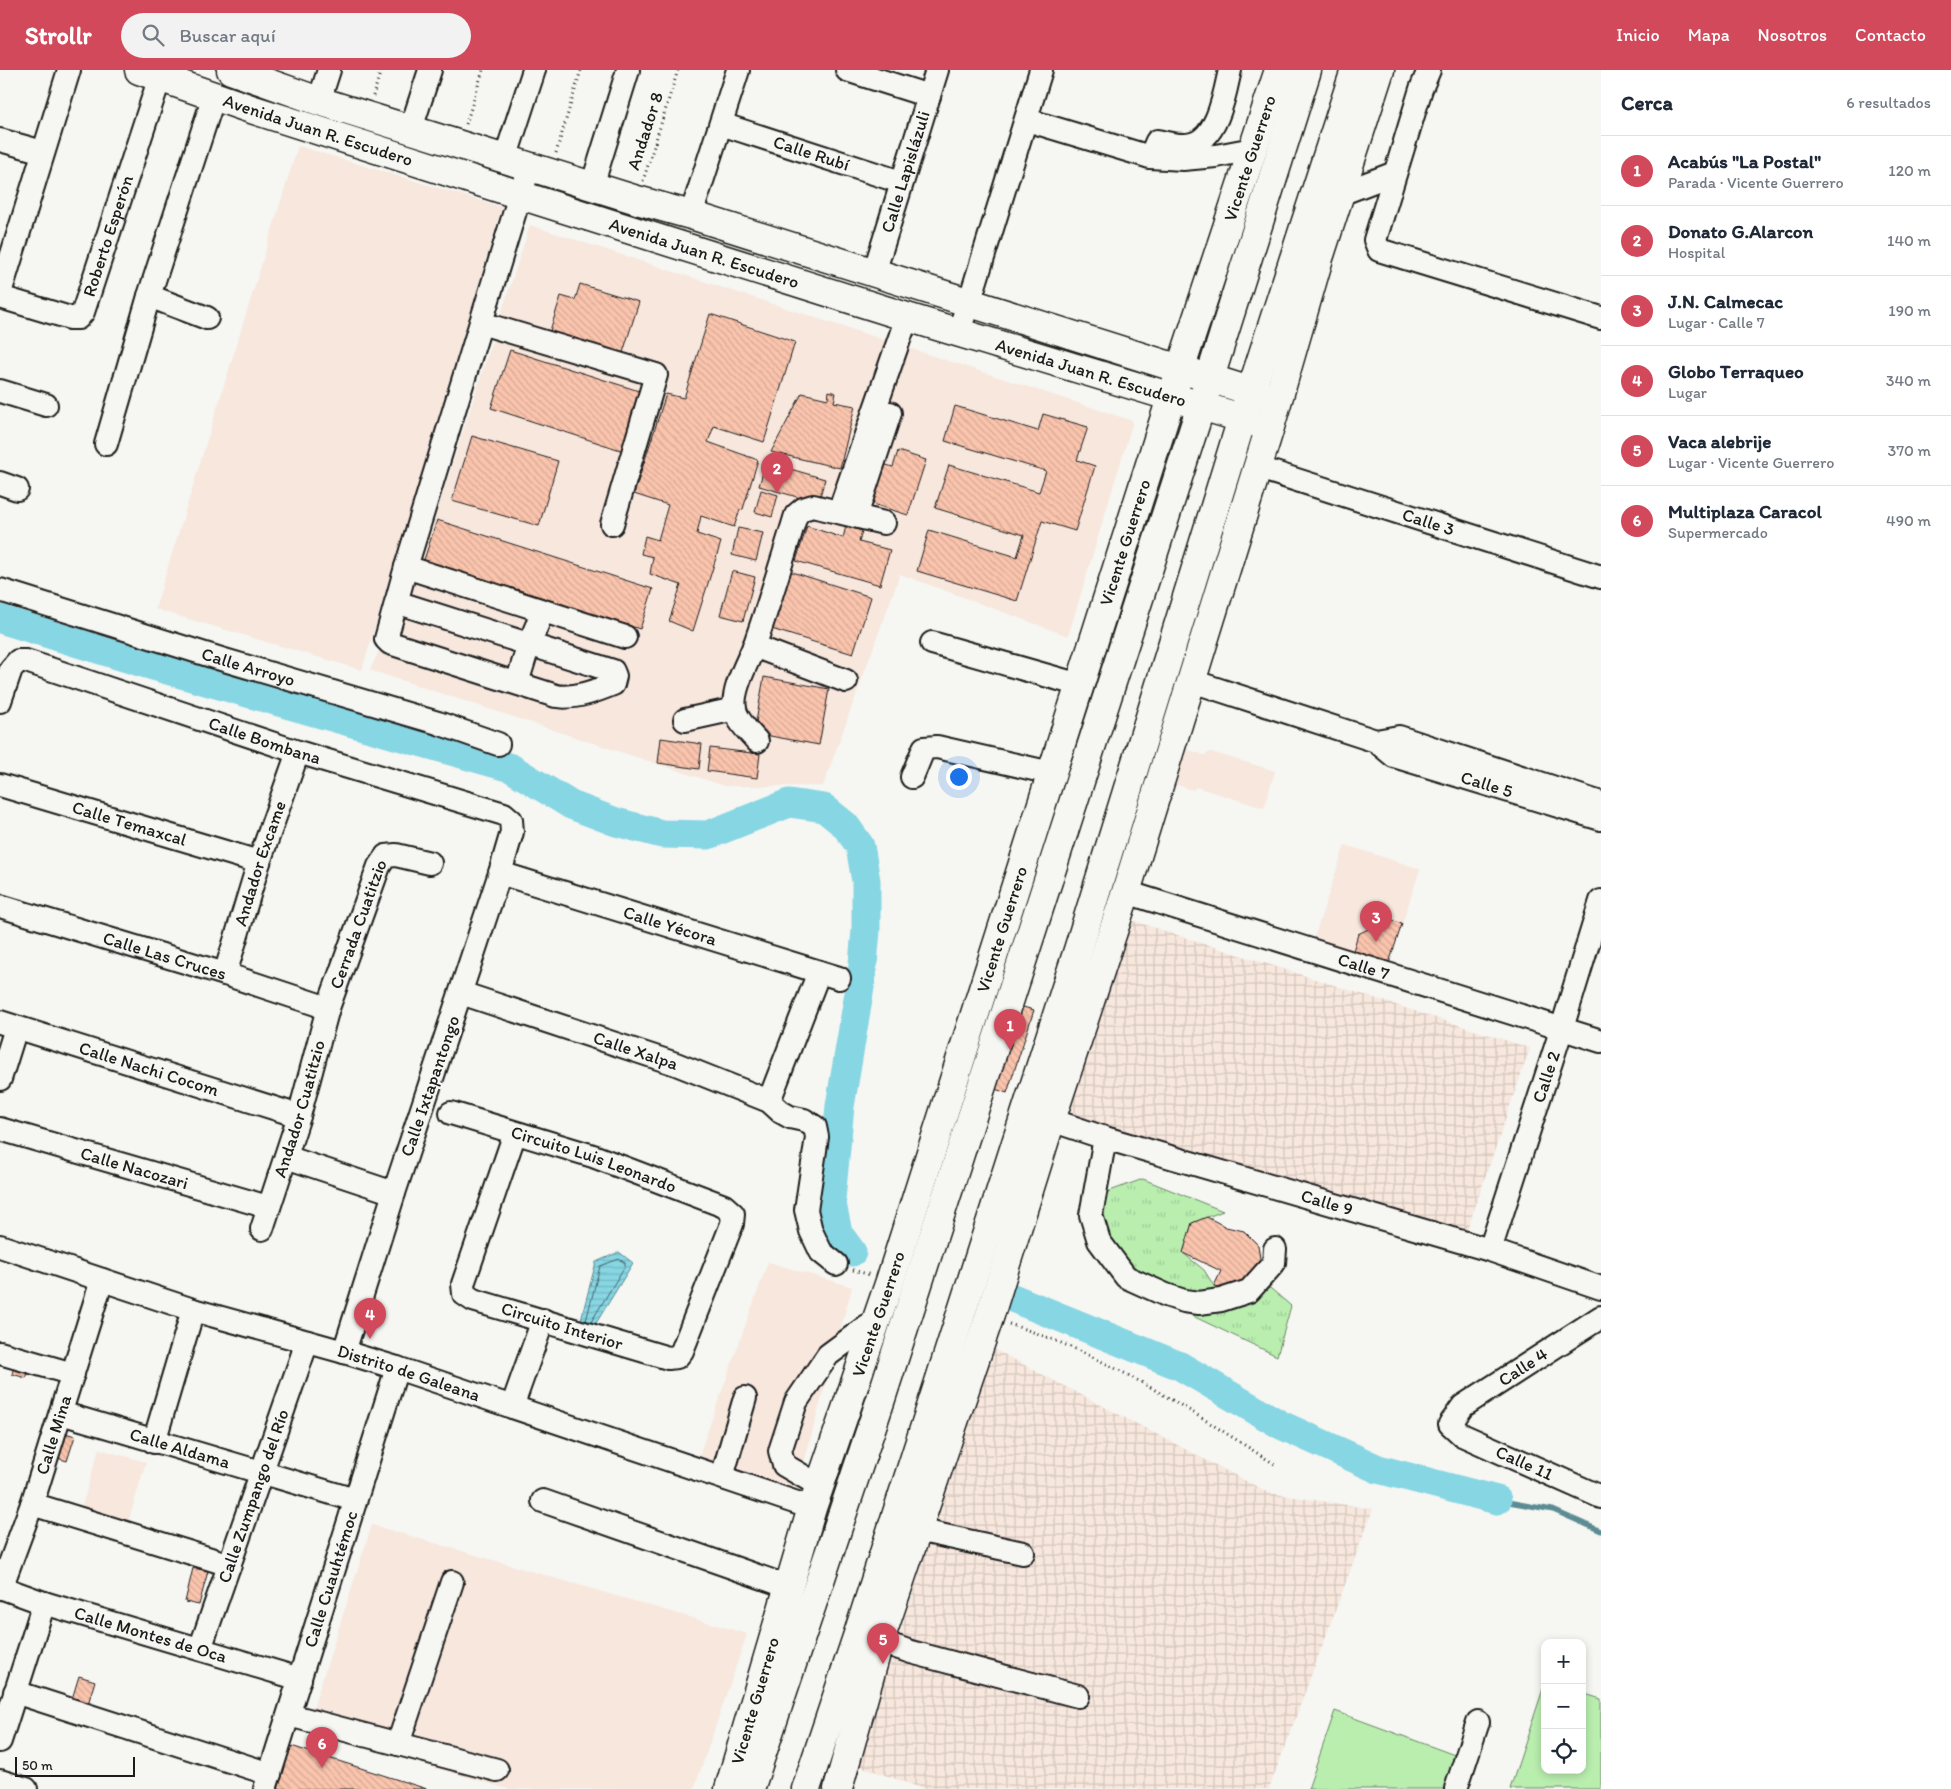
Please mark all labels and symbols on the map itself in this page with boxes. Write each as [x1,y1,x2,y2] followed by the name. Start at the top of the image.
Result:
[220,89,416,171] street label: Avenida Juan R. Escudero
[622,89,668,173] street label: Andador 8
[1219,92,1281,224] street label: Vicente Guerrero
[876,108,935,236] street label: Calle Lapislázuli
[770,131,853,176] street label: Calle Rubí
[78,172,138,299] street label: Roberto Esperón
[606,213,802,293] street label: Avenida Juan R. Escudero
[993,333,1189,412] street label: Avenida Juan R. Escudero
[761,452,793,493] pin: 2
[1095,477,1155,608] street label: Vicente Guerrero
[1400,503,1458,541] street label: Calle 3
[199,643,298,691] street label: Calle Arroyo
[206,712,323,769] street label: Calle Bombana
[946,764,972,790] your location
[1458,766,1516,803] street label: Calle 5
[70,796,189,851] street label: Calle Temaxcal
[229,798,291,929] street label: Andador Excame
[325,854,392,992] street label: Cerrada Cuatitzio
[972,863,1032,995] street label: Vicente Guerrero
[621,901,720,951] street label: Calle Yécora
[1360,901,1392,942] pin: 3
[100,927,229,985] street label: Calle Las Cruces
[1335,948,1392,985] street label: Calle 7
[994,1009,1026,1050] pin: 1
[396,1013,464,1159] street label: Calle Ixtapantongo
[590,1026,682,1075] street label: Calle Xalpa
[76,1036,221,1101] street label: Calle Nachi Cocom
[269,1038,330,1180] street label: Andador Cuatitzio
[1527,1048,1565,1106] street label: Calle 2
[508,1121,680,1198] street label: Circuito Luis Leonardo
[78,1142,191,1194] street label: Calle Nacozari
[1298,1185,1356,1221] street label: Calle 9
[847,1248,910,1380] street label: Vicente Guerrero
[498,1297,626,1355] street label: Circuito Interior
[354,1298,386,1339] pin: 4
[335,1340,483,1406] street label: Distrito de Galeana
[1494,1343,1552,1391] street label: Calle 4
[31,1392,77,1478] street label: Calle Mina
[213,1406,294,1586] street label: Calle Zumpango del Río
[127,1423,233,1474] street label: Calle Aldama
[1492,1440,1557,1485] street label: Calle 11
[299,1508,363,1650] street label: Calle Cuauhtémoc
[72,1602,230,1668] street label: Calle Montes de Oca
[867,1623,899,1664] pin: 5
[726,1635,784,1767] street label: Vicente Guerrero
[306,1727,338,1768] pin: 6
[15,1754,135,1777] scale bar

